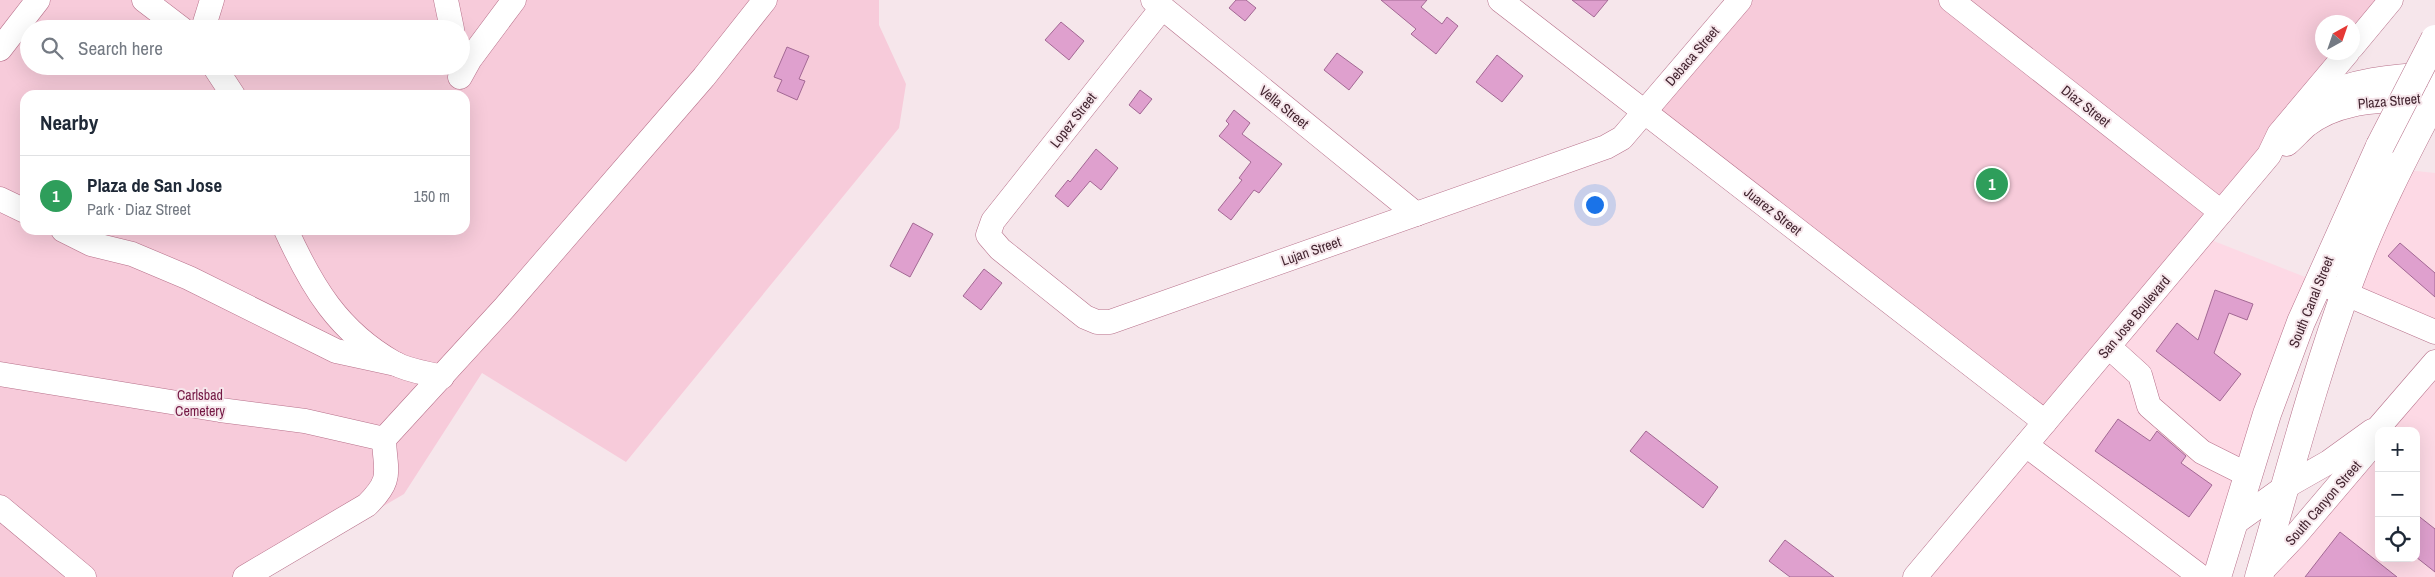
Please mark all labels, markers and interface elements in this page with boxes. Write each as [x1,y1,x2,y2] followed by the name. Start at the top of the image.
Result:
[2315,15,2360,60] north arrow
[20,20,470,75] search box
[1661,22,1723,90] street label: Debaca Street
[38,34,66,62] icon: search
[78,35,163,61] text: Search here
[2058,81,2114,131] street label: Diaz Street
[1256,82,1312,132] street label: Vella Street
[1046,89,1100,151] street label: Lopez Street
[2357,89,2421,113] street label: Plaza Street
[40,108,98,137] text: Nearby
[1976,165,2008,203] pin: 1
[87,172,222,198] text: Plaza de San Jose
[1741,183,1805,239] street label: Juarez Street
[52,185,60,207] text: 1
[414,185,450,207] text: 150 m
[1582,192,1608,218] your location
[87,198,191,220] text: Park · Diaz Street
[1279,232,1343,270] street label: Lujan Street
[2284,254,2338,350] street label: South Canal Street
[2094,272,2174,362] street label: San Jose Boulevard
[175,386,225,420] park label: Carlsbad Cemetery
[2375,427,2420,562] map controls
[2375,427,2420,472] button: +
[2281,457,2365,549] street label: South Canyon Street
[2375,472,2420,517] button: −
[2375,517,2420,562] button: locate

